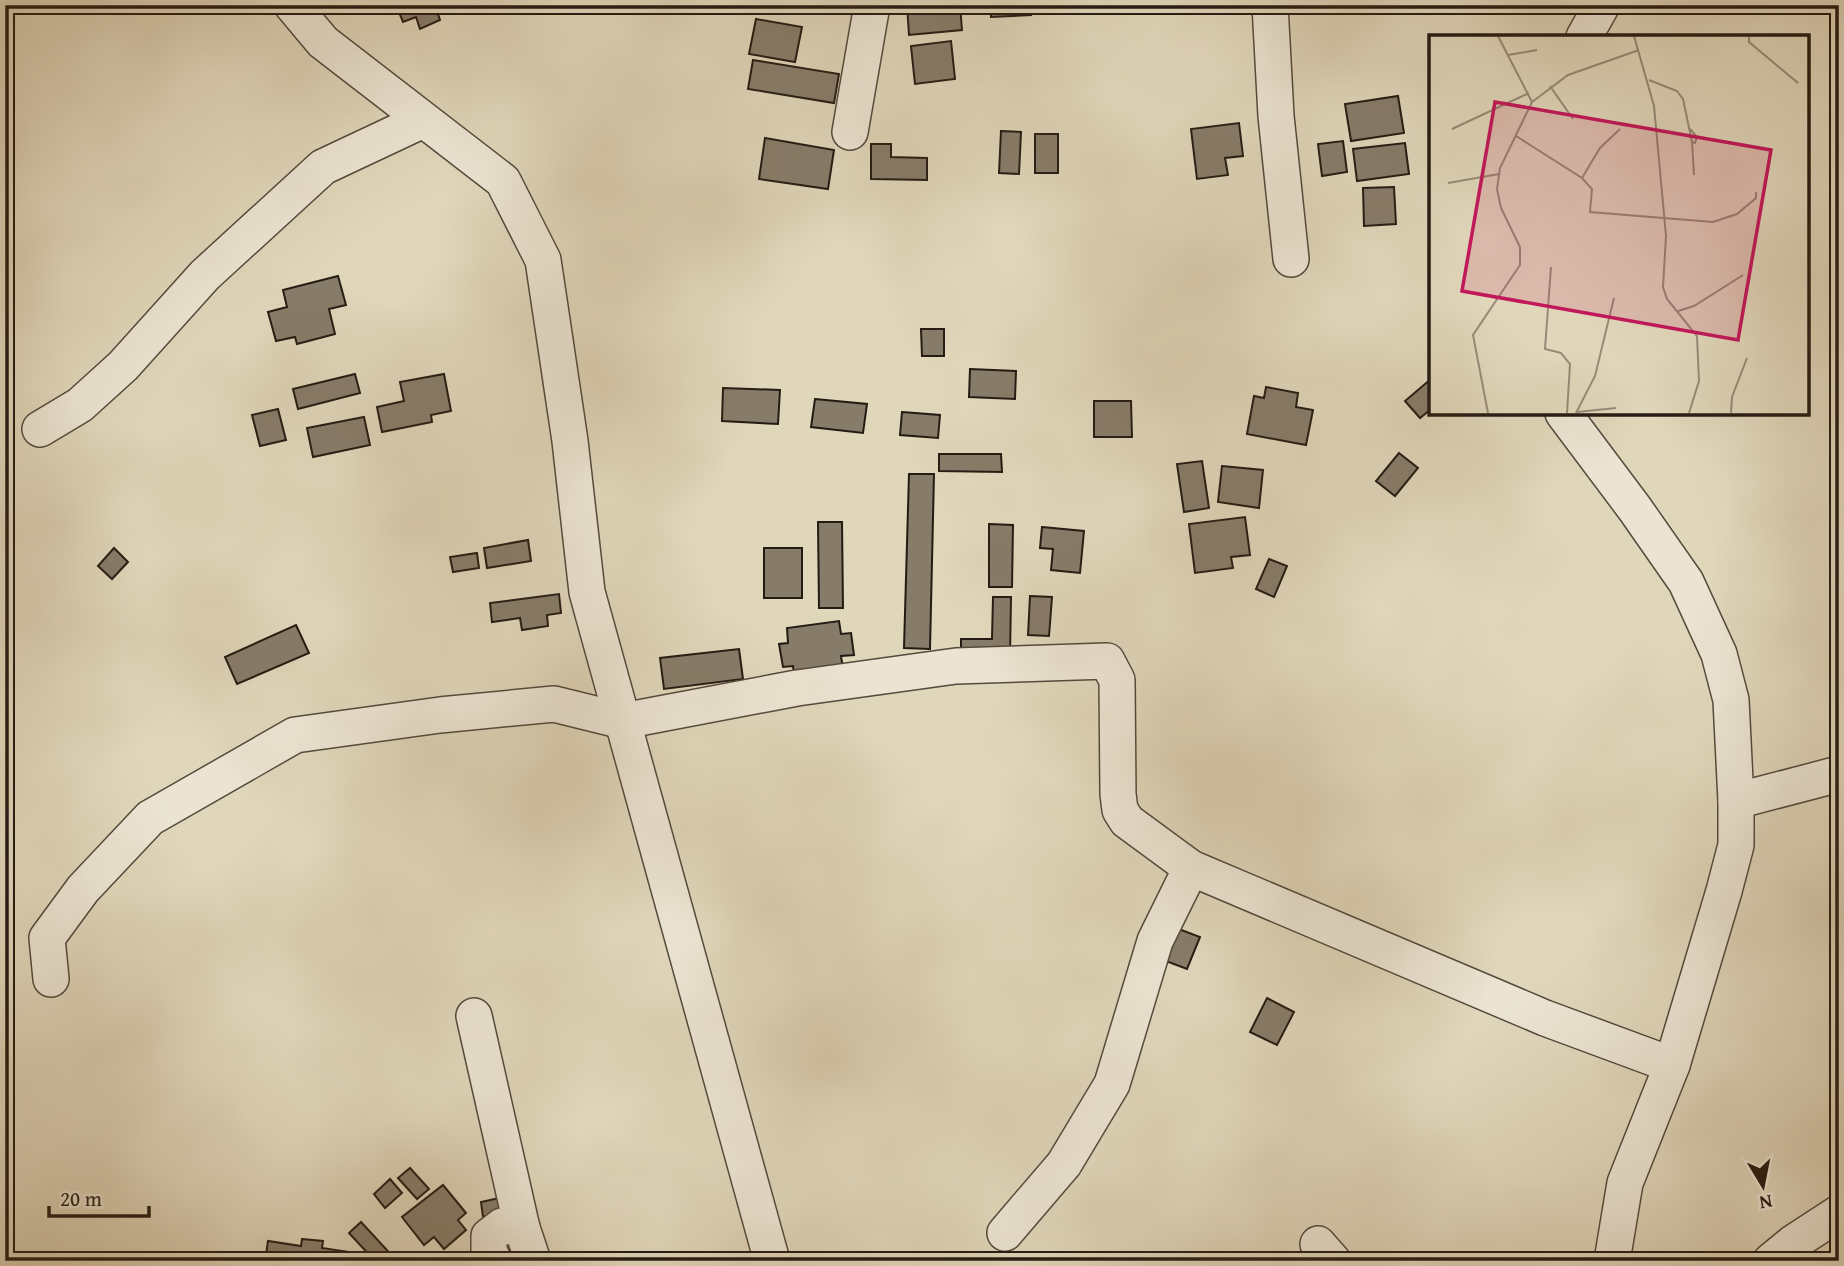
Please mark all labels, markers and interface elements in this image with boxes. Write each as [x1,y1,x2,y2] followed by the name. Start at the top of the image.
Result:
[1429,35,1809,415] inset map
[1728,1150,1798,1220] north arrow
[49,1175,149,1219] scale bar
[60,1183,102,1214] text: 20 m
[1757,1188,1775,1218] text: N

